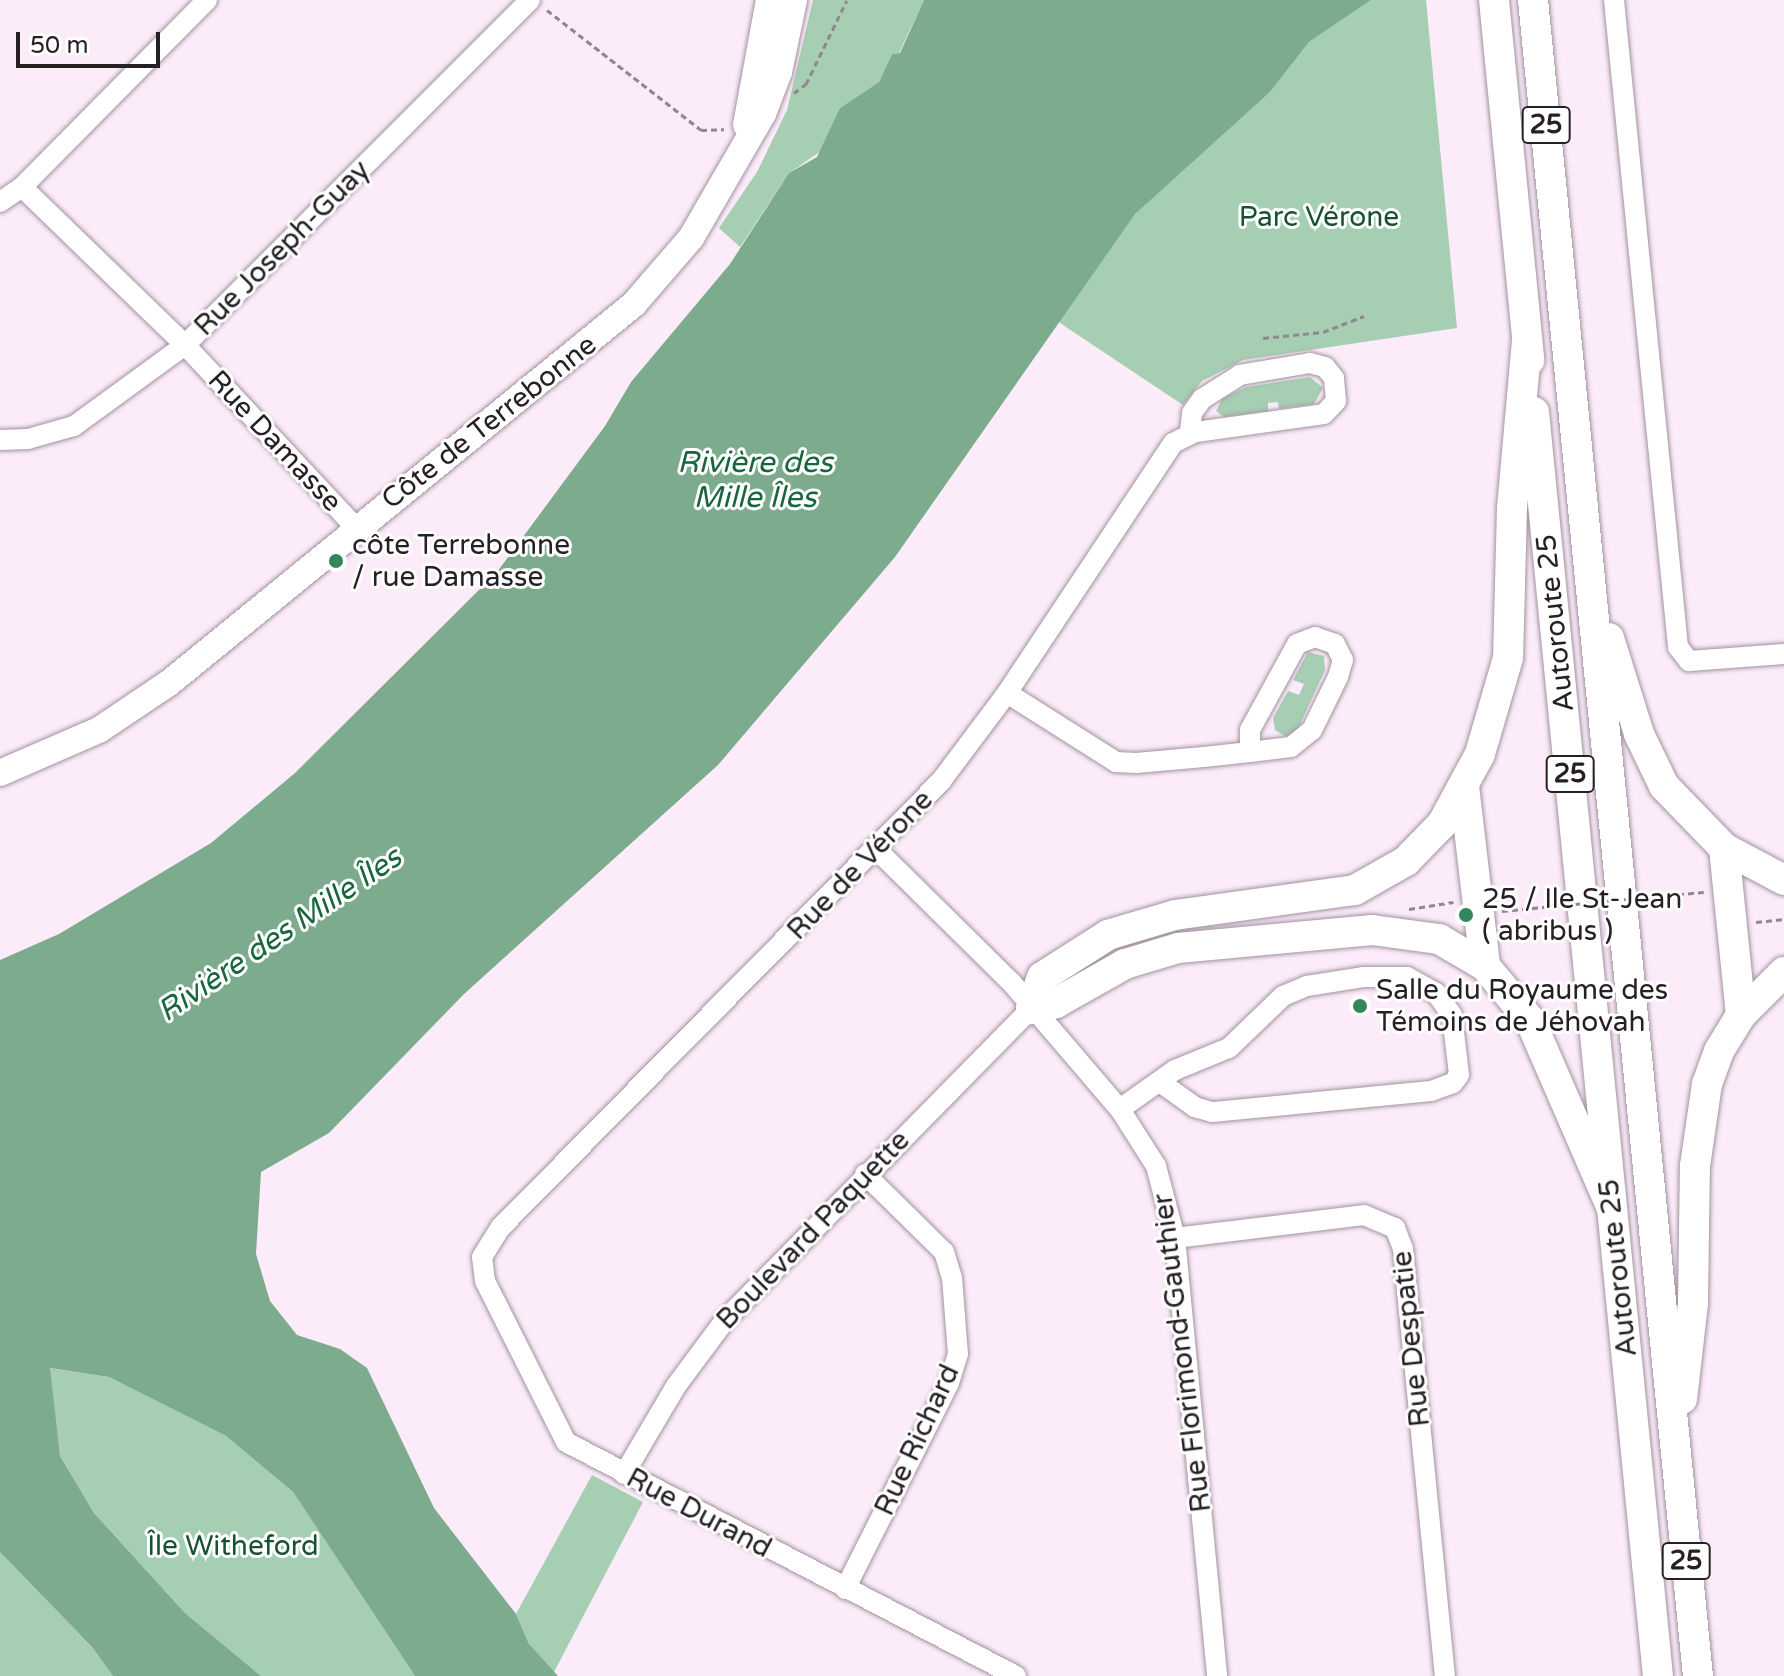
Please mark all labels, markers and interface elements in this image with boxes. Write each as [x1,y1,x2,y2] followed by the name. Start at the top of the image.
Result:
[20,16,164,66] scale bar
[30,31,88,60] text: 50 m
[1520,103,1572,147] road number: 25
[187,153,377,343] street label: Rue Joseph-Guay
[1239,200,1399,234] park label: Parc Vérone
[375,328,603,516] street label: Côte de Terrebonne
[201,363,349,519] street label: Rue Damasse
[677,445,833,516] water label: Rivière des Mille Îles
[352,528,570,594] place label: côte Terrebonne / rue Damasse
[1529,533,1581,713] street label: Autoroute 25
[327,552,345,570] marker: côte Terrebonne / rue Damasse
[1544,752,1596,796] road number: 25
[780,783,940,947] street label: Rue de Vérone
[151,840,409,1030] water label: Rivière des Mille Îles
[1482,882,1682,948] place label: 25 / Ile St-Jean ( abribus )
[1457,906,1475,924] marker: 25 / Ile St-Jean ( abribus )
[1376,973,1668,1039] place label: Salle du Royaume des Témoins de Jéhovah
[1351,997,1369,1015] marker: Salle du Royaume des Témoins de Jéhovah
[710,1124,916,1336] street label: Boulevard Paquette
[1592,1178,1644,1358] street label: Autoroute 25
[1146,1192,1218,1514] street label: Rue Florimond-Gauthier
[1385,1249,1437,1429] street label: Rue Despatie
[867,1359,967,1521] street label: Rue Richard
[621,1461,777,1565] street label: Rue Durand
[147,1529,319,1563] park label: Île Witheford
[1660,1539,1712,1583] road number: 25

